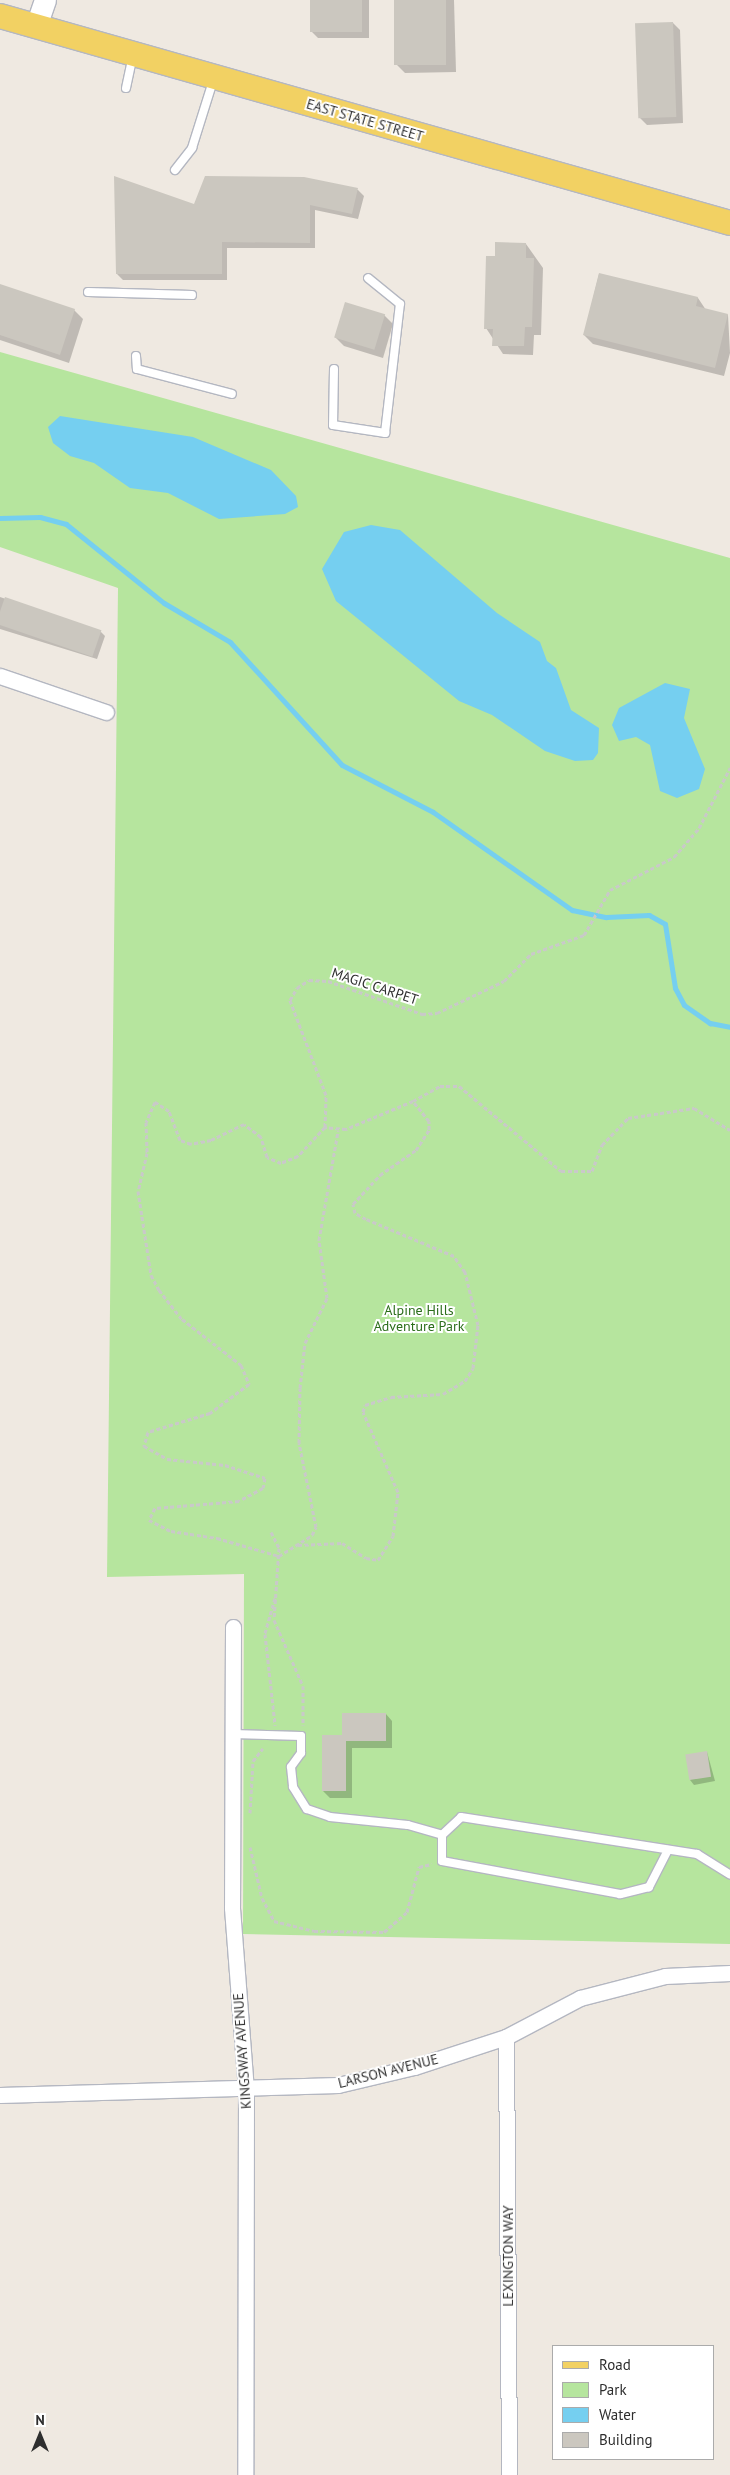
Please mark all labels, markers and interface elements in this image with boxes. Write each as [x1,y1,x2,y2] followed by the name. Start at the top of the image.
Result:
[304,95,426,145] street label: EAST STATE STREET
[329,964,421,1008] street label: MAGIC CARPET
[374,1302,464,1334] park label: Alpine Hills Adventure Park
[230,1992,254,2110] street label: KINGSWAY AVENUE
[336,2050,440,2092] street label: LARSON AVENUE
[500,2205,516,2307] street label: LEXINGTON WAY
[552,2345,715,2460] legend
[599,2355,631,2374] text: Road
[599,2380,627,2399] text: Park
[599,2405,636,2424] text: Water
[15,2410,65,2460] north arrow
[35,2411,45,2429] text: N
[599,2430,653,2449] text: Building

